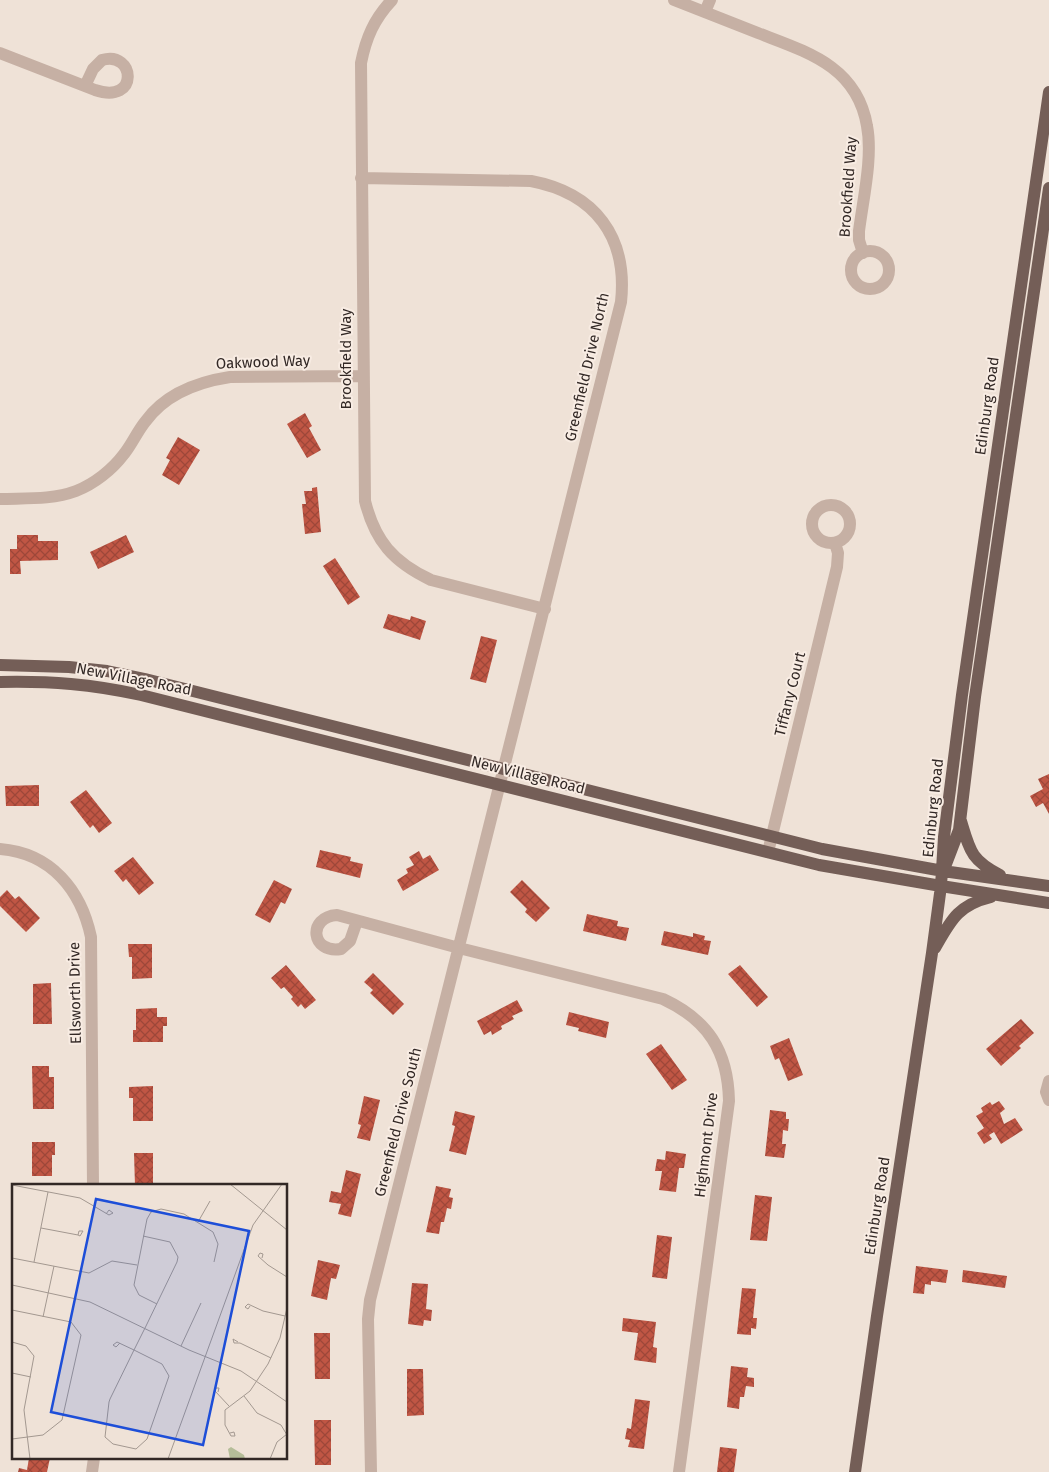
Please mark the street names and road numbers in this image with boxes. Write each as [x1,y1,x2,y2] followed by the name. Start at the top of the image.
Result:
[835,135,861,238] street label: Brookfield Way
[561,291,613,443] street label: Greenfield Drive North
[337,308,355,409] street label: Brookfield Way
[215,351,311,373] street label: Oakwood Way
[971,356,1003,456] street label: Edinburg Road
[771,649,809,738] street label: Tiffany Court
[75,659,193,699] street label: New Village Road
[469,752,587,798] street label: New Village Road
[919,758,947,858] street label: Edinburg Road
[65,942,85,1044] street label: Ellsworth Drive
[371,1046,425,1198] street label: Greenfield Drive South
[691,1091,721,1199] street label: Highmont Drive
[860,1156,894,1256] street label: Edinburg Road

